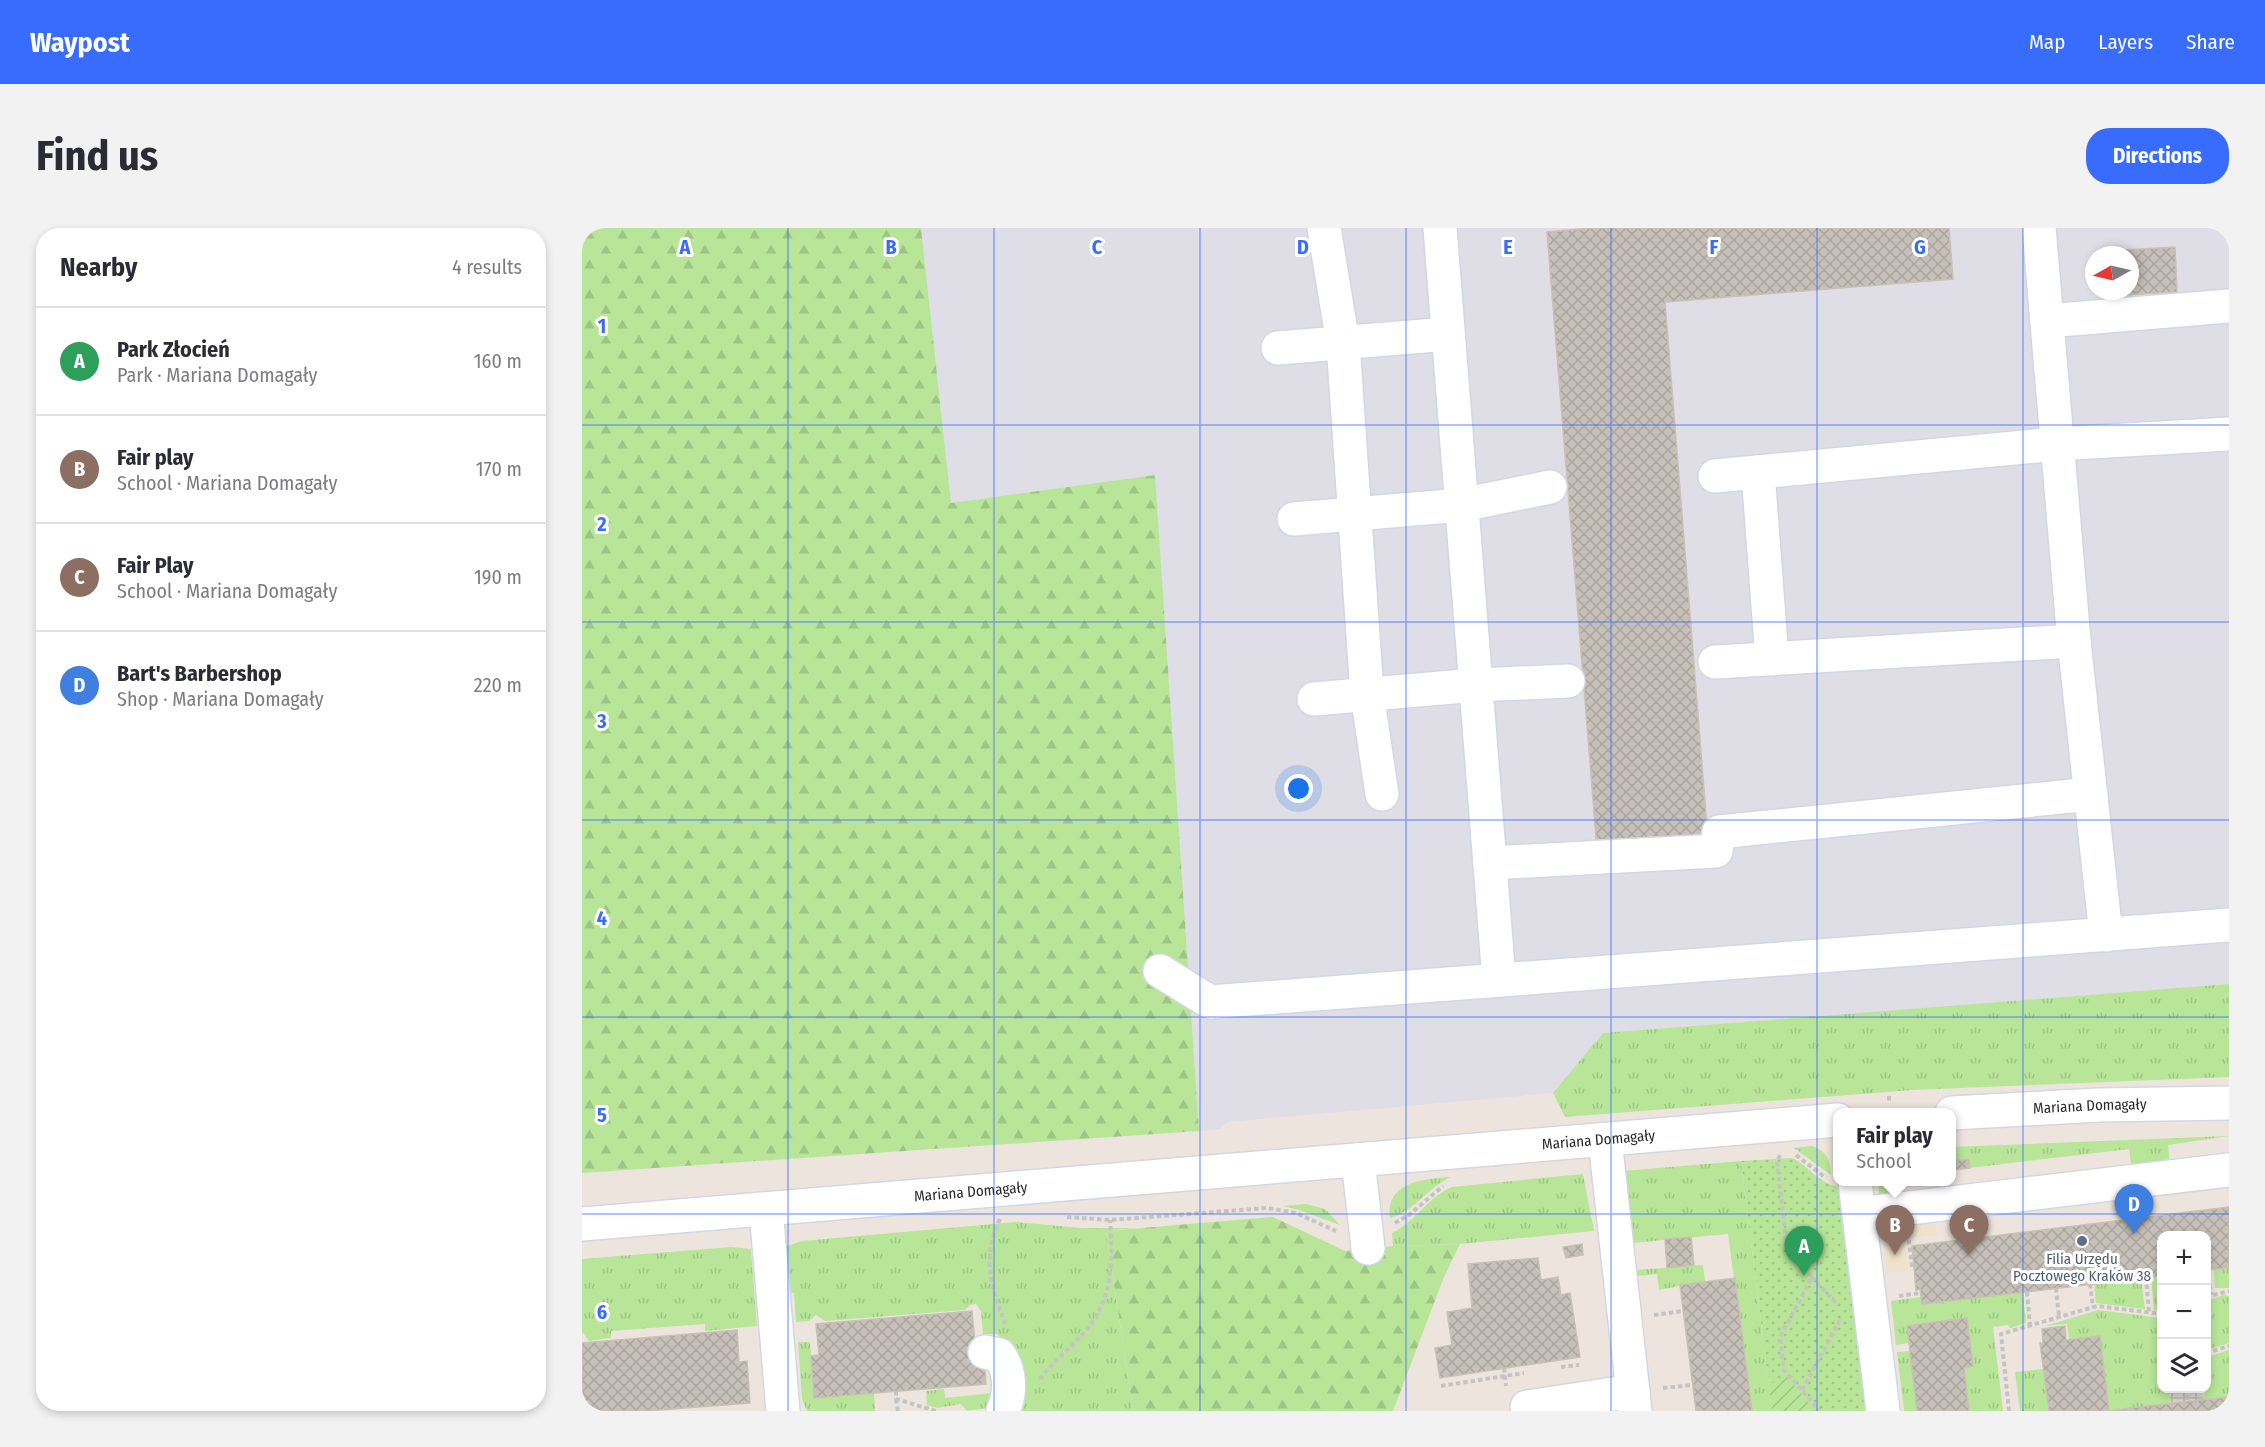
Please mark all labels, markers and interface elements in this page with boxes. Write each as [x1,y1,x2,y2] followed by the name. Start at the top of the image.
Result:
[30,26,130,59] text: Waypost
[2029,29,2065,55] text: Map
[2098,29,2153,55] text: Layers
[2186,29,2235,55] text: Share
[2086,128,2229,184] button: Directions
[36,131,158,181] text: Find us
[679,235,692,259] text: A
[885,235,897,259] text: B
[1092,235,1103,259] text: C
[1297,235,1309,259] text: D
[1503,235,1513,259] text: E
[1710,235,1719,259] text: F
[1914,235,1926,259] text: G
[2085,246,2139,300] north arrow
[60,252,137,283] text: Nearby
[452,255,522,279] text: 4 results
[598,314,606,338] text: 1
[117,336,230,363] text: Park Złocień
[74,349,85,373] text: A
[474,349,522,373] text: 160 m
[117,363,318,387] text: Park · Mariana Domagały
[117,444,194,471] text: Fair play
[74,457,85,481] text: B
[476,457,522,481] text: 170 m
[117,471,337,495] text: School · Mariana Domagały
[596,512,607,536] text: 2
[117,552,193,579] text: Fair Play
[74,565,85,589] text: C
[474,565,522,589] text: 190 m
[117,579,337,603] text: School · Mariana Domagały
[117,660,282,687] text: Bart's Barbershop
[74,673,85,697] text: D
[474,673,522,697] text: 220 m
[117,687,324,711] text: Shop · Mariana Domagały
[596,709,607,733] text: 3
[1284,774,1313,803] your location
[597,906,607,930] text: 4
[2033,1095,2147,1118] street label: Mariana Domagały
[597,1103,607,1127] text: 5
[1833,1108,1956,1186] popup
[1856,1122,1933,1149] text: Fair play
[1541,1126,1656,1153] street label: Mariana Domagały
[1856,1149,1912,1173] text: School
[913,1178,1028,1205] street label: Mariana Domagały
[2114,1184,2154,1234] pin: D
[1876,1206,1914,1255] pin: B
[1950,1206,1988,1255] pin: C
[1784,1226,1824,1276] pin: A
[2157,1231,2211,1393] map controls
[2157,1231,2211,1285] button: +
[2075,1234,2089,1248] marker: Filia Urzędu Pocztowego Kraków 38
[2013,1250,2151,1285] place label: Filia Urzędu Pocztowego Kraków 38
[2157,1285,2211,1339] button: −
[597,1300,607,1324] text: 6
[2157,1339,2211,1393] button: layers

